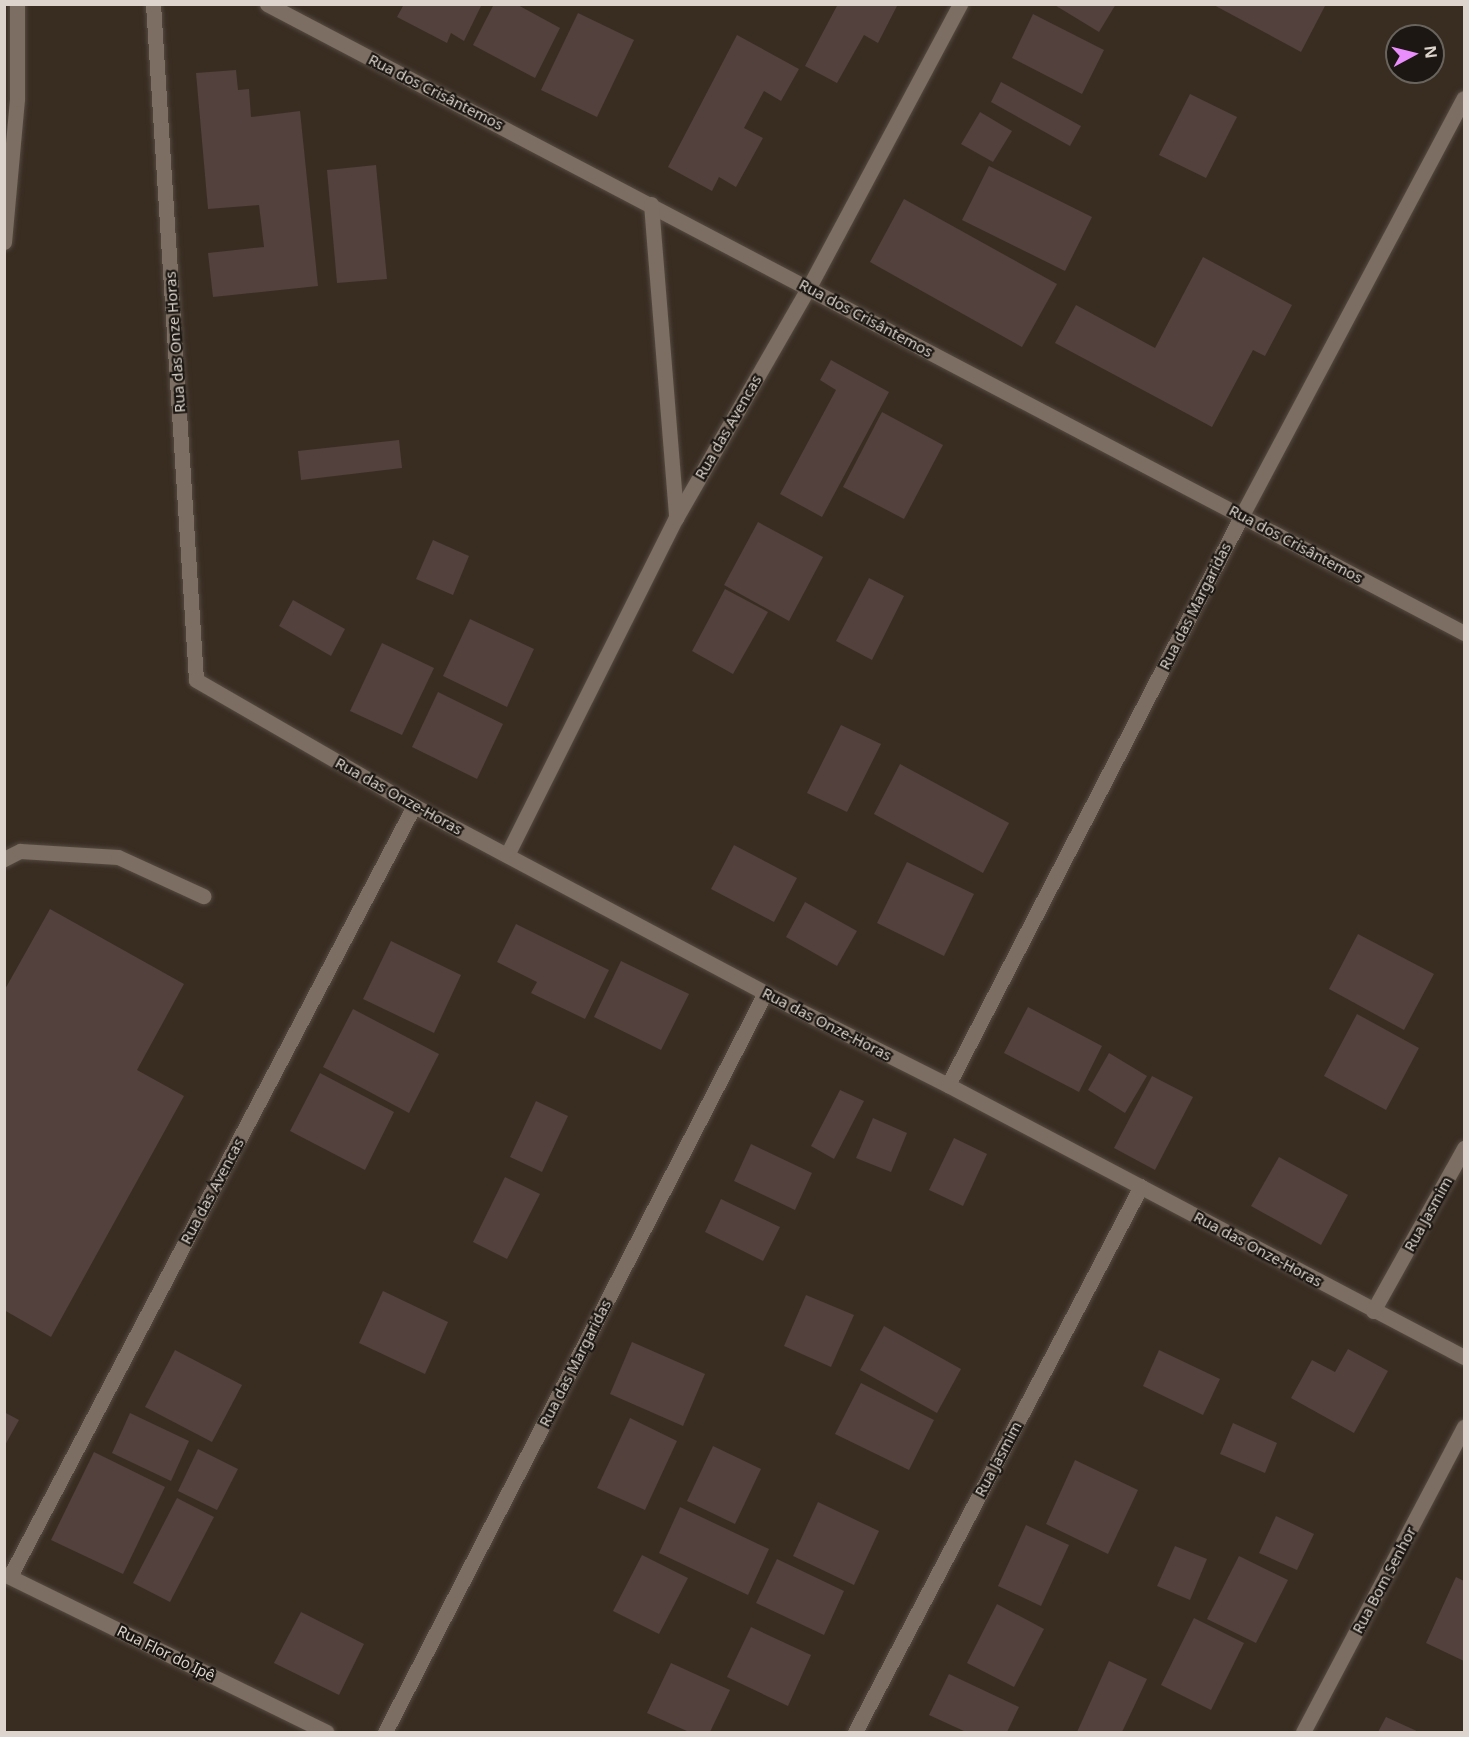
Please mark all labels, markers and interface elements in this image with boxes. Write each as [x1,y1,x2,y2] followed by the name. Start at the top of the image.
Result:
[1385,24,1445,84] north arrow
[1419,44,1443,60] text: N
[366,50,506,134] street label: Rua dos Crisântemos
[161,271,189,413] street label: Rua das Onze Horas
[796,275,936,361] street label: Rua dos Crisântemos
[691,372,765,482] street label: Rua das Avencas
[1226,501,1366,587] street label: Rua dos Crisântemos
[1155,539,1235,673] street label: Rua das Margaridas
[332,754,466,838] street label: Rua das Onze-Horas
[759,984,895,1064] street label: Rua das Onze-Horas
[177,1135,247,1247] street label: Rua das Avencas
[1400,1174,1456,1254] street label: Rua Jasmim
[1191,1208,1325,1290] street label: Rua das Onze-Horas
[535,1296,615,1430] street label: Rua das Margaridas
[971,1418,1025,1500] street label: Rua Jasmim
[1348,1524,1420,1636] street label: Rua Bom Senhor
[114,1622,218,1684] street label: Rua Flor do Ipê

